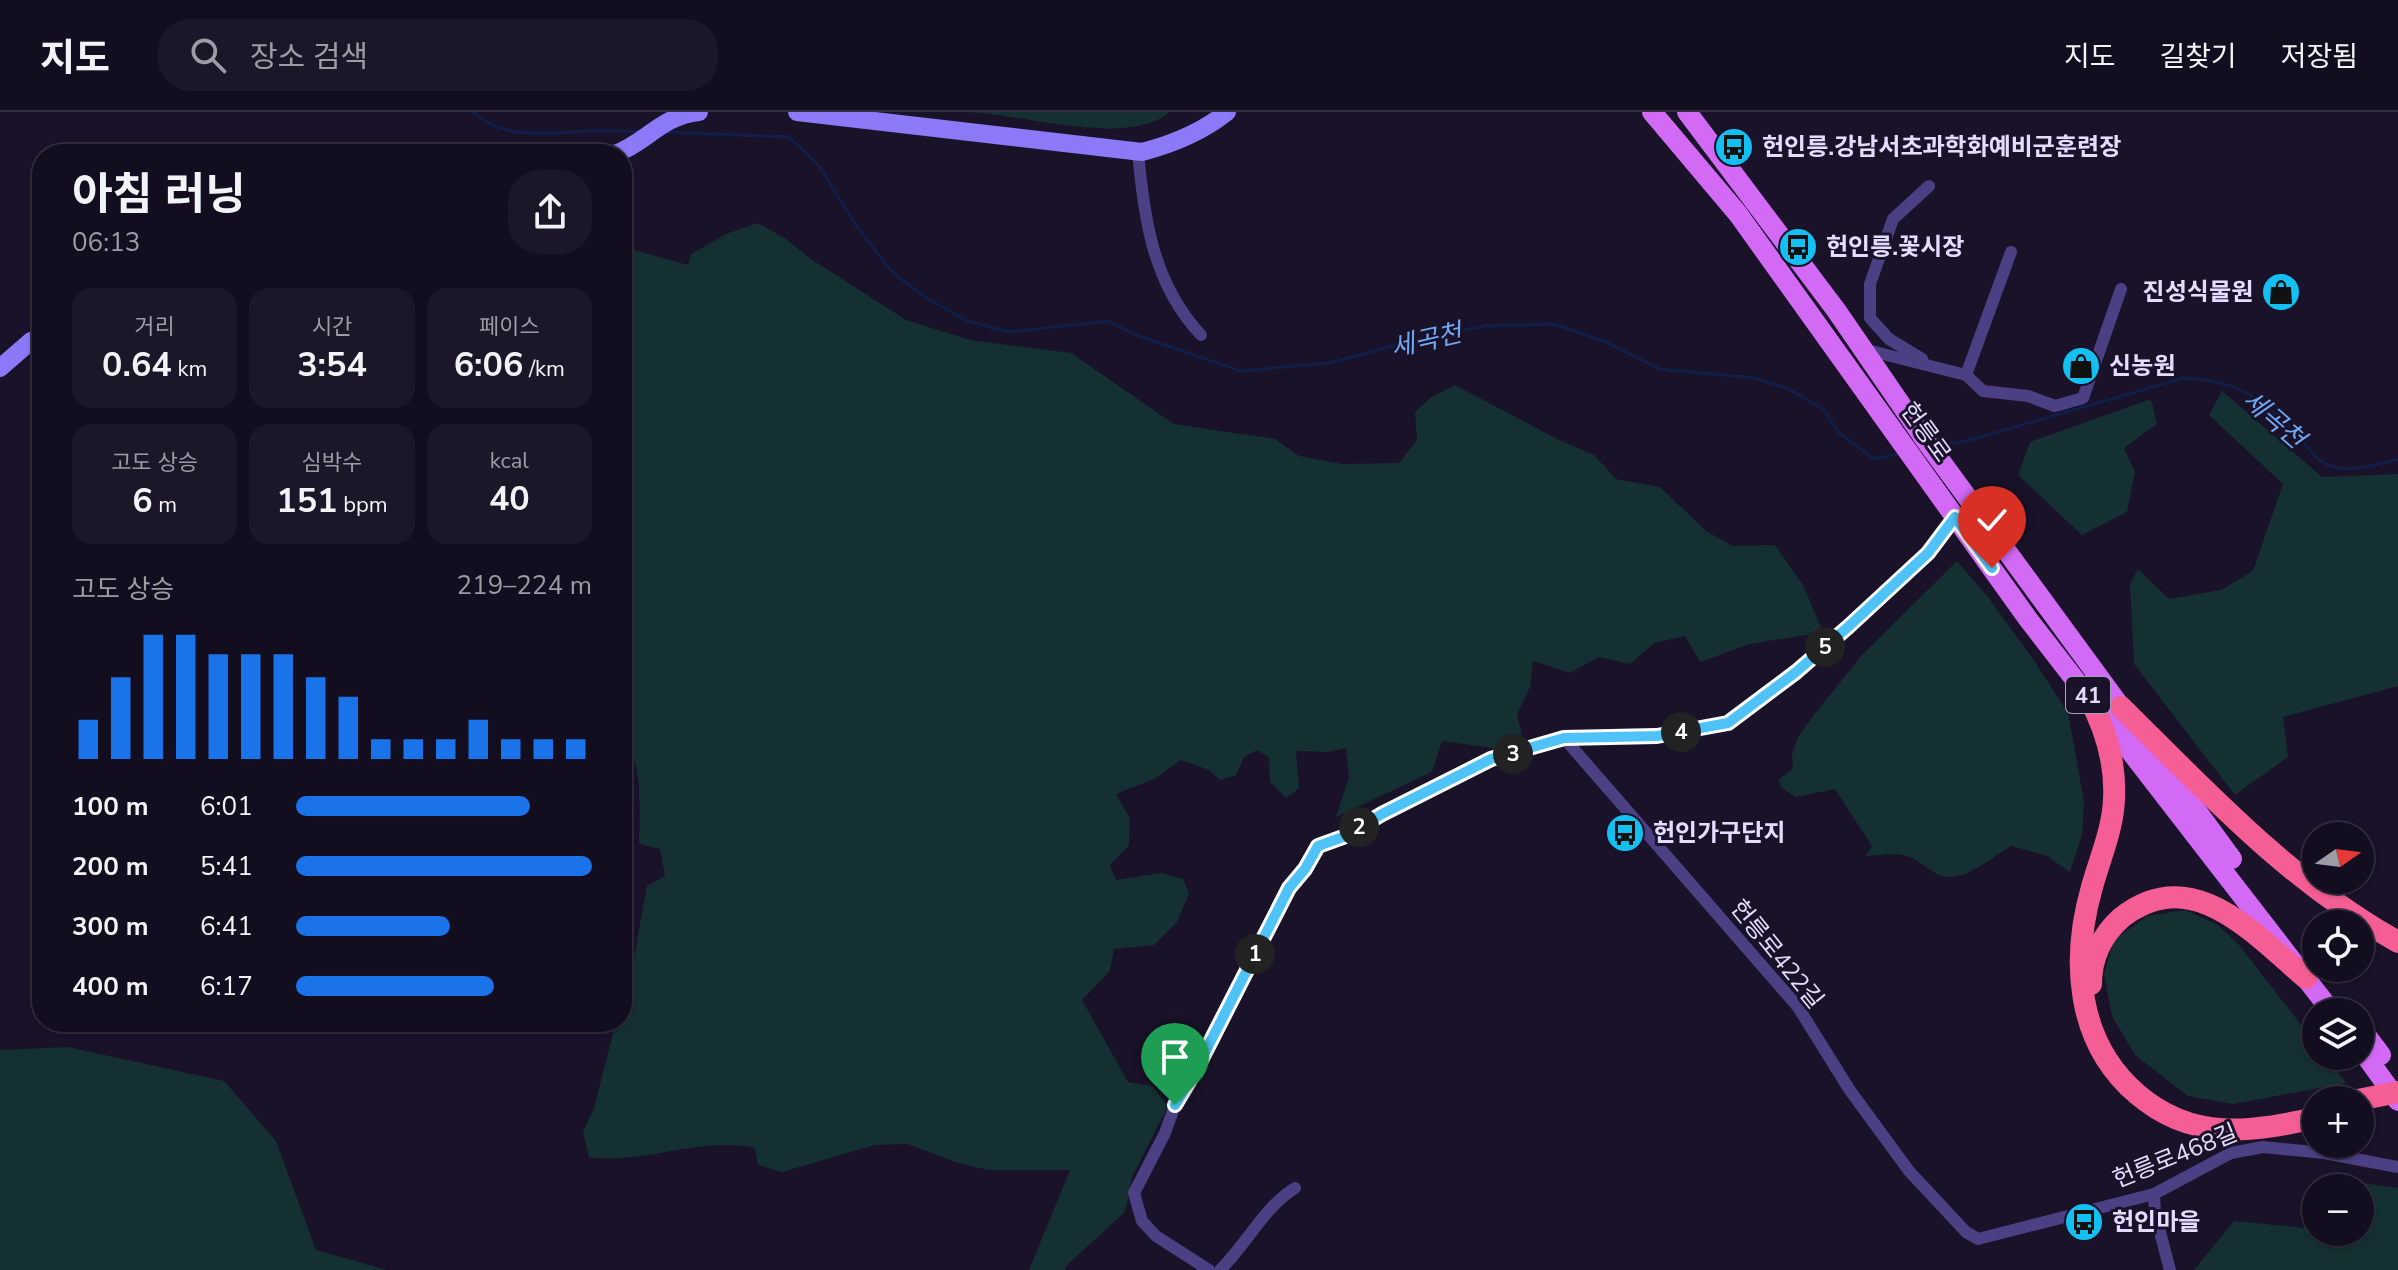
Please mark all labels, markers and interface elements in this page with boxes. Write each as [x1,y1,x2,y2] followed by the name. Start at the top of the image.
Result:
[158,19,718,91] search box
[40,33,110,84] text: 지도
[186,33,230,77] icon: search
[250,37,368,78] text: 장소 검색
[2064,38,2115,76] text: 지도
[2159,38,2237,76] text: 길찾기
[2281,38,2358,76] text: 저장됨
[1713,126,1755,168] bus stop icon: 헌인릉.강남서초과학화예비군훈련장
[1762,131,2121,163] place label: 헌인릉.강남서초과학화예비군훈련장
[72,165,246,225] text: 아침 러닝
[508,170,592,254] button: share
[72,225,140,260] text: 06:13
[1777,226,1819,268] bus stop icon: 헌인릉.꽃시장
[1826,231,1964,263] place label: 헌인릉.꽃시장
[2260,271,2302,313] shop icon: 진성식물원
[2143,276,2253,308] place label: 진성식물원
[134,312,175,342] text: 거리
[312,312,352,342] text: 시간
[479,312,540,342] text: 페이스
[1387,315,1468,366] water label: 세곡천
[102,342,172,388] text: 0.64
[297,342,367,388] text: 3:54
[454,342,523,388] text: 6:06
[2060,345,2102,387] shop icon: 신농원
[2109,350,2175,382] place label: 신농원
[172,354,207,384] text: km
[523,354,565,384] text: /km
[2235,383,2315,458] water label: 세곡천
[1894,396,1958,468] street label: 헌릉로
[490,446,529,476] text: kcal
[111,448,198,478] text: 고도 상승
[302,448,362,478] text: 심박수
[489,476,530,522] text: 40
[132,478,153,524] text: 6
[276,478,338,524] text: 151
[1958,486,2026,568] pin
[153,490,177,520] text: m
[338,490,388,520] text: bpm
[1970,498,2014,542] icon: check
[456,568,592,603] text: 219–224 m
[72,572,174,607] text: 고도 상승
[1805,627,1845,667] pin: 5
[1818,632,1832,662] text: 5
[2066,677,2110,713] road number: 41
[1661,712,1701,752] pin: 4
[1674,717,1688,747] text: 4
[1493,734,1533,774] pin: 3
[1506,739,1520,769] text: 3
[72,789,149,824] text: 100 m
[200,789,253,824] text: 6:01
[1339,807,1379,847] pin: 2
[1352,812,1366,842] text: 2
[1604,812,1646,854] bus stop icon: 헌인가구단지
[1653,817,1785,849] place label: 헌인가구단지
[2302,822,2374,894] north arrow
[2302,822,2374,1246] map controls
[72,849,149,884] text: 200 m
[200,849,253,884] text: 5:41
[1723,893,1831,1015] street label: 헌릉로422길
[72,909,149,944] text: 300 m
[200,909,253,944] text: 6:41
[2302,910,2374,982] button: locate
[1235,934,1275,974] pin: 1
[1248,939,1262,969] text: 1
[72,969,149,1004] text: 400 m
[200,969,253,1004] text: 6:17
[2302,998,2374,1070] button: layers
[1141,1023,1209,1105] pin
[1153,1035,1197,1079] icon: arrive
[2302,1086,2374,1158] button: +
[2108,1117,2242,1195] street label: 헌릉로468길
[2302,1174,2374,1246] button: −
[2063,1201,2105,1243] bus stop icon: 헌인마을
[2112,1206,2200,1238] place label: 헌인마을

